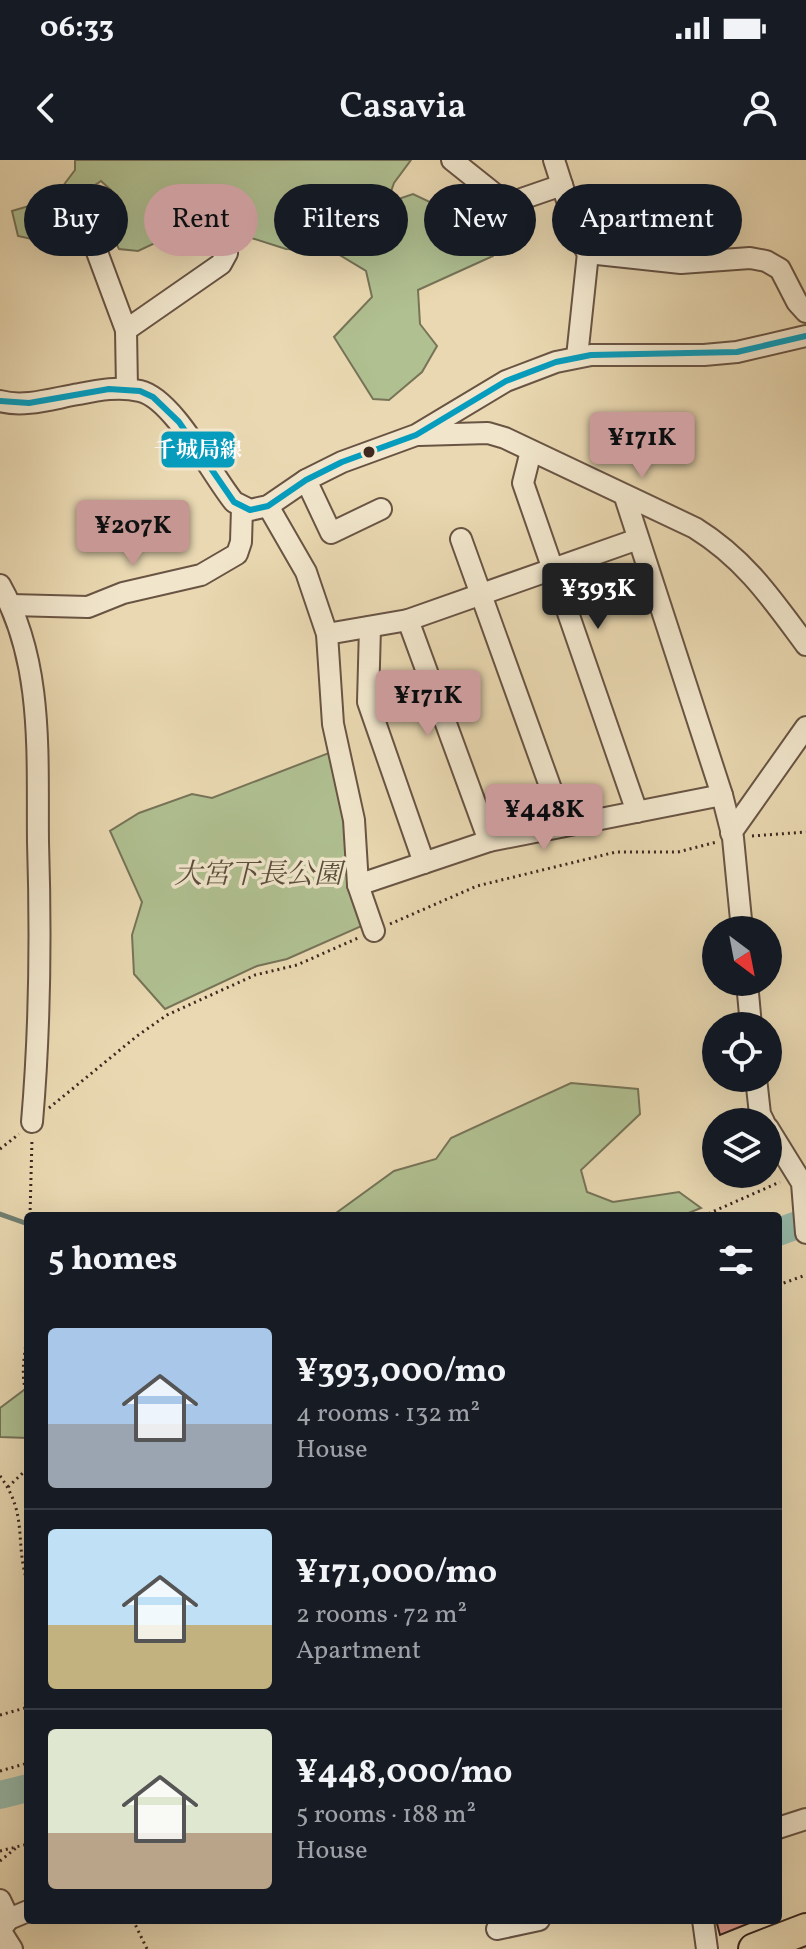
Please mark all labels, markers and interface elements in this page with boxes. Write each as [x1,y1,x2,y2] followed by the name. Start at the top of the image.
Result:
[40,7,114,49] text: 06:33
[340,83,466,133] text: Casavia
[24,86,68,130] icon: back
[738,86,782,130] icon: person
[24,184,128,256] chip: Buy
[144,184,258,256] chip: Rent
[274,184,408,256] chip: Filters
[424,184,536,256] chip: New
[552,184,742,256] chip: Apartment
[586,412,698,480] pin: ¥171K
[608,420,676,456] text: ¥171K
[160,430,236,469] line badge: 千城局線
[154,436,242,467] text: 千城局線
[361,444,377,460] unlabelled marker
[77,500,189,568] pin: ¥207K
[94,508,172,544] text: ¥207K
[542,563,654,631] pin: ¥393K
[560,571,636,607] text: ¥393K
[372,670,484,738] pin: ¥171K
[394,678,462,714] text: ¥171K
[488,784,600,852] pin: ¥448K
[504,792,584,828] text: ¥448K
[174,856,346,895] park label: 大宮下長公園
[702,916,782,996] north arrow
[702,916,782,1188] map controls
[702,1012,782,1092] button: locate
[702,1108,782,1188] button: layers
[48,1237,178,1284] text: 5 homes
[714,1238,758,1282] icon: filters
[296,1349,506,1396] text: ¥393,000/mo
[112,1360,208,1456] icon: home
[296,1396,480,1432] text: 4 rooms · 132 m²
[296,1432,368,1468] text: House
[296,1550,497,1597] text: ¥171,000/mo
[112,1561,208,1657] icon: home
[296,1597,467,1633] text: 2 rooms · 72 m²
[296,1633,421,1669] text: Apartment
[296,1750,512,1797] text: ¥448,000/mo
[112,1761,208,1857] icon: home
[296,1797,476,1833] text: 5 rooms · 188 m²
[296,1833,368,1869] text: House

